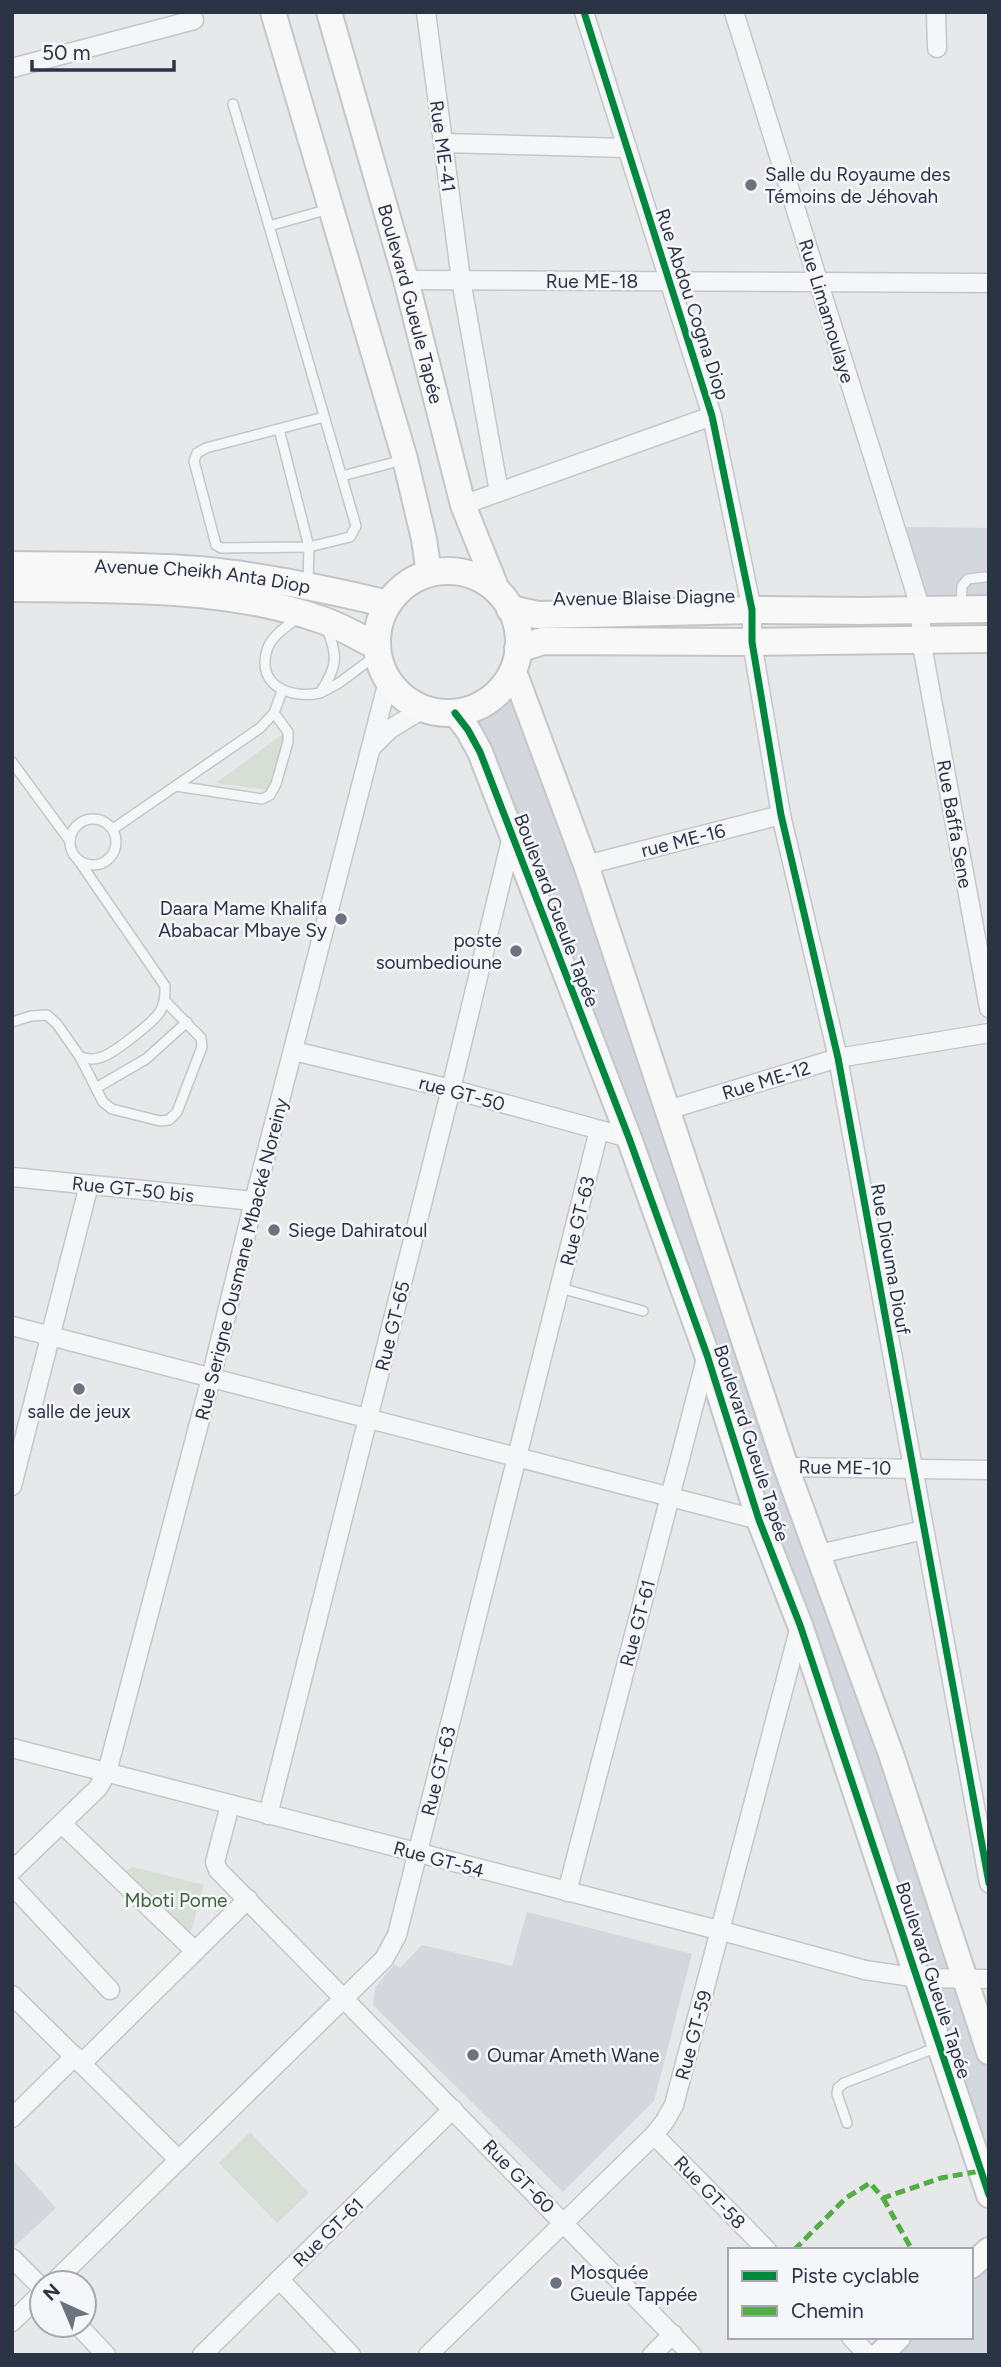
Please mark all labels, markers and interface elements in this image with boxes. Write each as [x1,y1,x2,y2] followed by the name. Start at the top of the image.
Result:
[32,28,173,72] scale bar
[42,40,91,65] text: 50 m
[425,99,460,193] street label: Rue ME-41
[765,163,951,208] place label: Salle du Royaume des Témoins de Jéhovah
[743,177,759,193] marker: Salle du Royaume des Témoins de Jéhovah
[373,201,448,406] street label: Boulevard Gueule Tapée
[651,206,734,403] street label: Rue Abdou Cogna Diop
[794,236,859,386] street label: Rue Limamoulaye
[546,270,638,293] street label: Rue ME-18
[94,555,312,598] street label: Avenue Cheikh Anta Diop
[553,584,735,611] street label: Avenue Blaise Diagne
[932,758,977,890] street label: Rue Baffa Sene
[509,810,604,1010] street label: Boulevard Gueule Tapée
[639,819,728,862] street label: rue ME-16
[158,897,327,942] place label: Daara Mame Khalifa Ababacar Mbaye Sy
[333,911,349,927] marker: Daara Mame Khalifa Ababacar Mbaye Sy
[376,929,502,974] place label: poste soumbedioune
[508,943,524,959] marker: poste soumbedioune
[719,1056,813,1105] street label: Rue ME-12
[416,1071,507,1116] street label: rue GT-50
[190,1095,293,1423] street label: Rue Serigne Ousmane Mbacké Noreiny
[71,1172,195,1207] street label: Rue GT-50 bis
[555,1174,600,1268] street label: Rue GT-63
[866,1182,915,1337] street label: Rue Diouma Diouf
[288,1219,428,1242] place label: Siege Dahiratoul
[266,1222,282,1238] marker: Siege Dahiratoul
[370,1279,415,1374] street label: Rue GT-65
[709,1342,794,1544] street label: Boulevard Gueule Tapée
[71,1381,87,1397] marker: salle de jeux
[27,1400,131,1423] place label: salle de jeux
[798,1455,892,1480] street label: Rue ME-10
[615,1577,660,1669] street label: Rue GT-61
[416,1724,461,1818] street label: Rue GT-63
[391,1836,487,1883] street label: Rue GT-54
[891,1879,976,2081] street label: Boulevard Gueule Tapée
[125,1889,227,1912] park label: Mboti Pome
[670,1988,717,2083] street label: Rue GT-59
[487,2044,659,2067] place label: Oumar Ameth Wane
[465,2047,481,2063] marker: Oumar Ameth Wane
[478,2135,559,2218] street label: Rue GT-60
[669,2151,750,2234] street label: Rue GT-58
[288,2193,368,2272] street label: Rue GT-61
[728,2248,973,2339] legend
[570,2261,698,2306] place label: Mosquée Gueule Tappée
[791,2263,919,2288] text: Piste cyclable
[28,2269,98,2339] north arrow
[548,2275,564,2291] marker: Mosquée Gueule Tappée
[38,2279,65,2306] text: N
[791,2298,864,2323] text: Chemin

